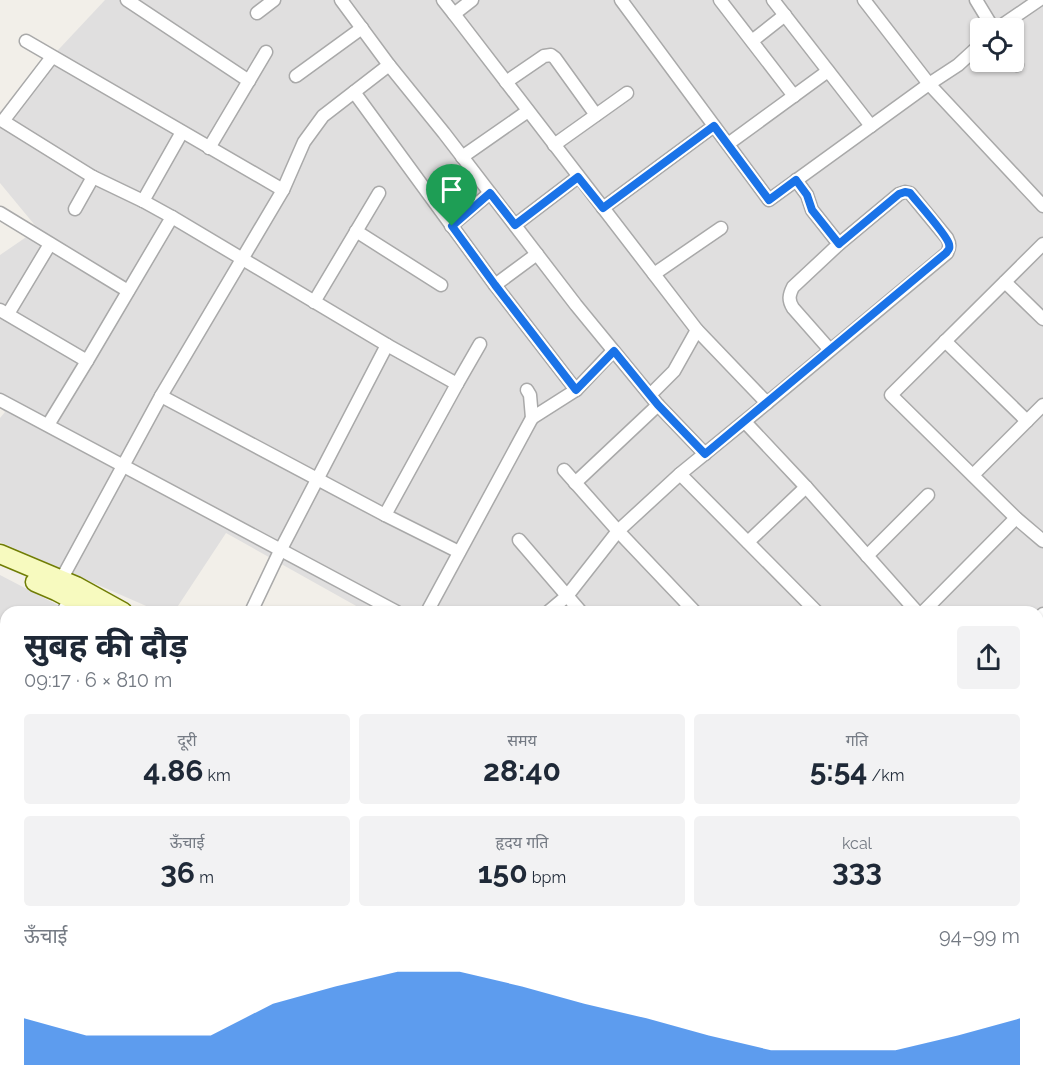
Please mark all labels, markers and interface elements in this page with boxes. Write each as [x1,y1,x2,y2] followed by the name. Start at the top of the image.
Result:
[970,18,1024,72] map controls
[970,18,1024,72] button: locate
[426,164,477,226] pin
[435,173,468,206] icon: arrive
[24,626,187,665] text: सुबह की दौड़
[957,626,1020,689] button: share
[24,668,172,692] text: 09:17 · 6 × 810 m
[177,731,197,750] text: दूरी
[507,731,537,750] text: समय
[846,731,868,750] text: गति
[143,753,203,788] text: 4.86
[483,753,561,788] text: 28:40
[810,753,867,788] text: 5:54
[203,766,231,785] text: km
[867,766,904,785] text: /km
[170,833,204,852] text: ऊँचाई
[496,833,548,852] text: हृदय गति
[842,834,872,853] text: kcal
[832,853,882,888] text: 333
[160,855,195,890] text: 36
[478,855,528,890] text: 150
[195,868,214,887] text: m
[528,868,566,887] text: bpm
[24,924,67,948] text: ऊँचाई
[939,924,1020,948] text: 94–99 m

